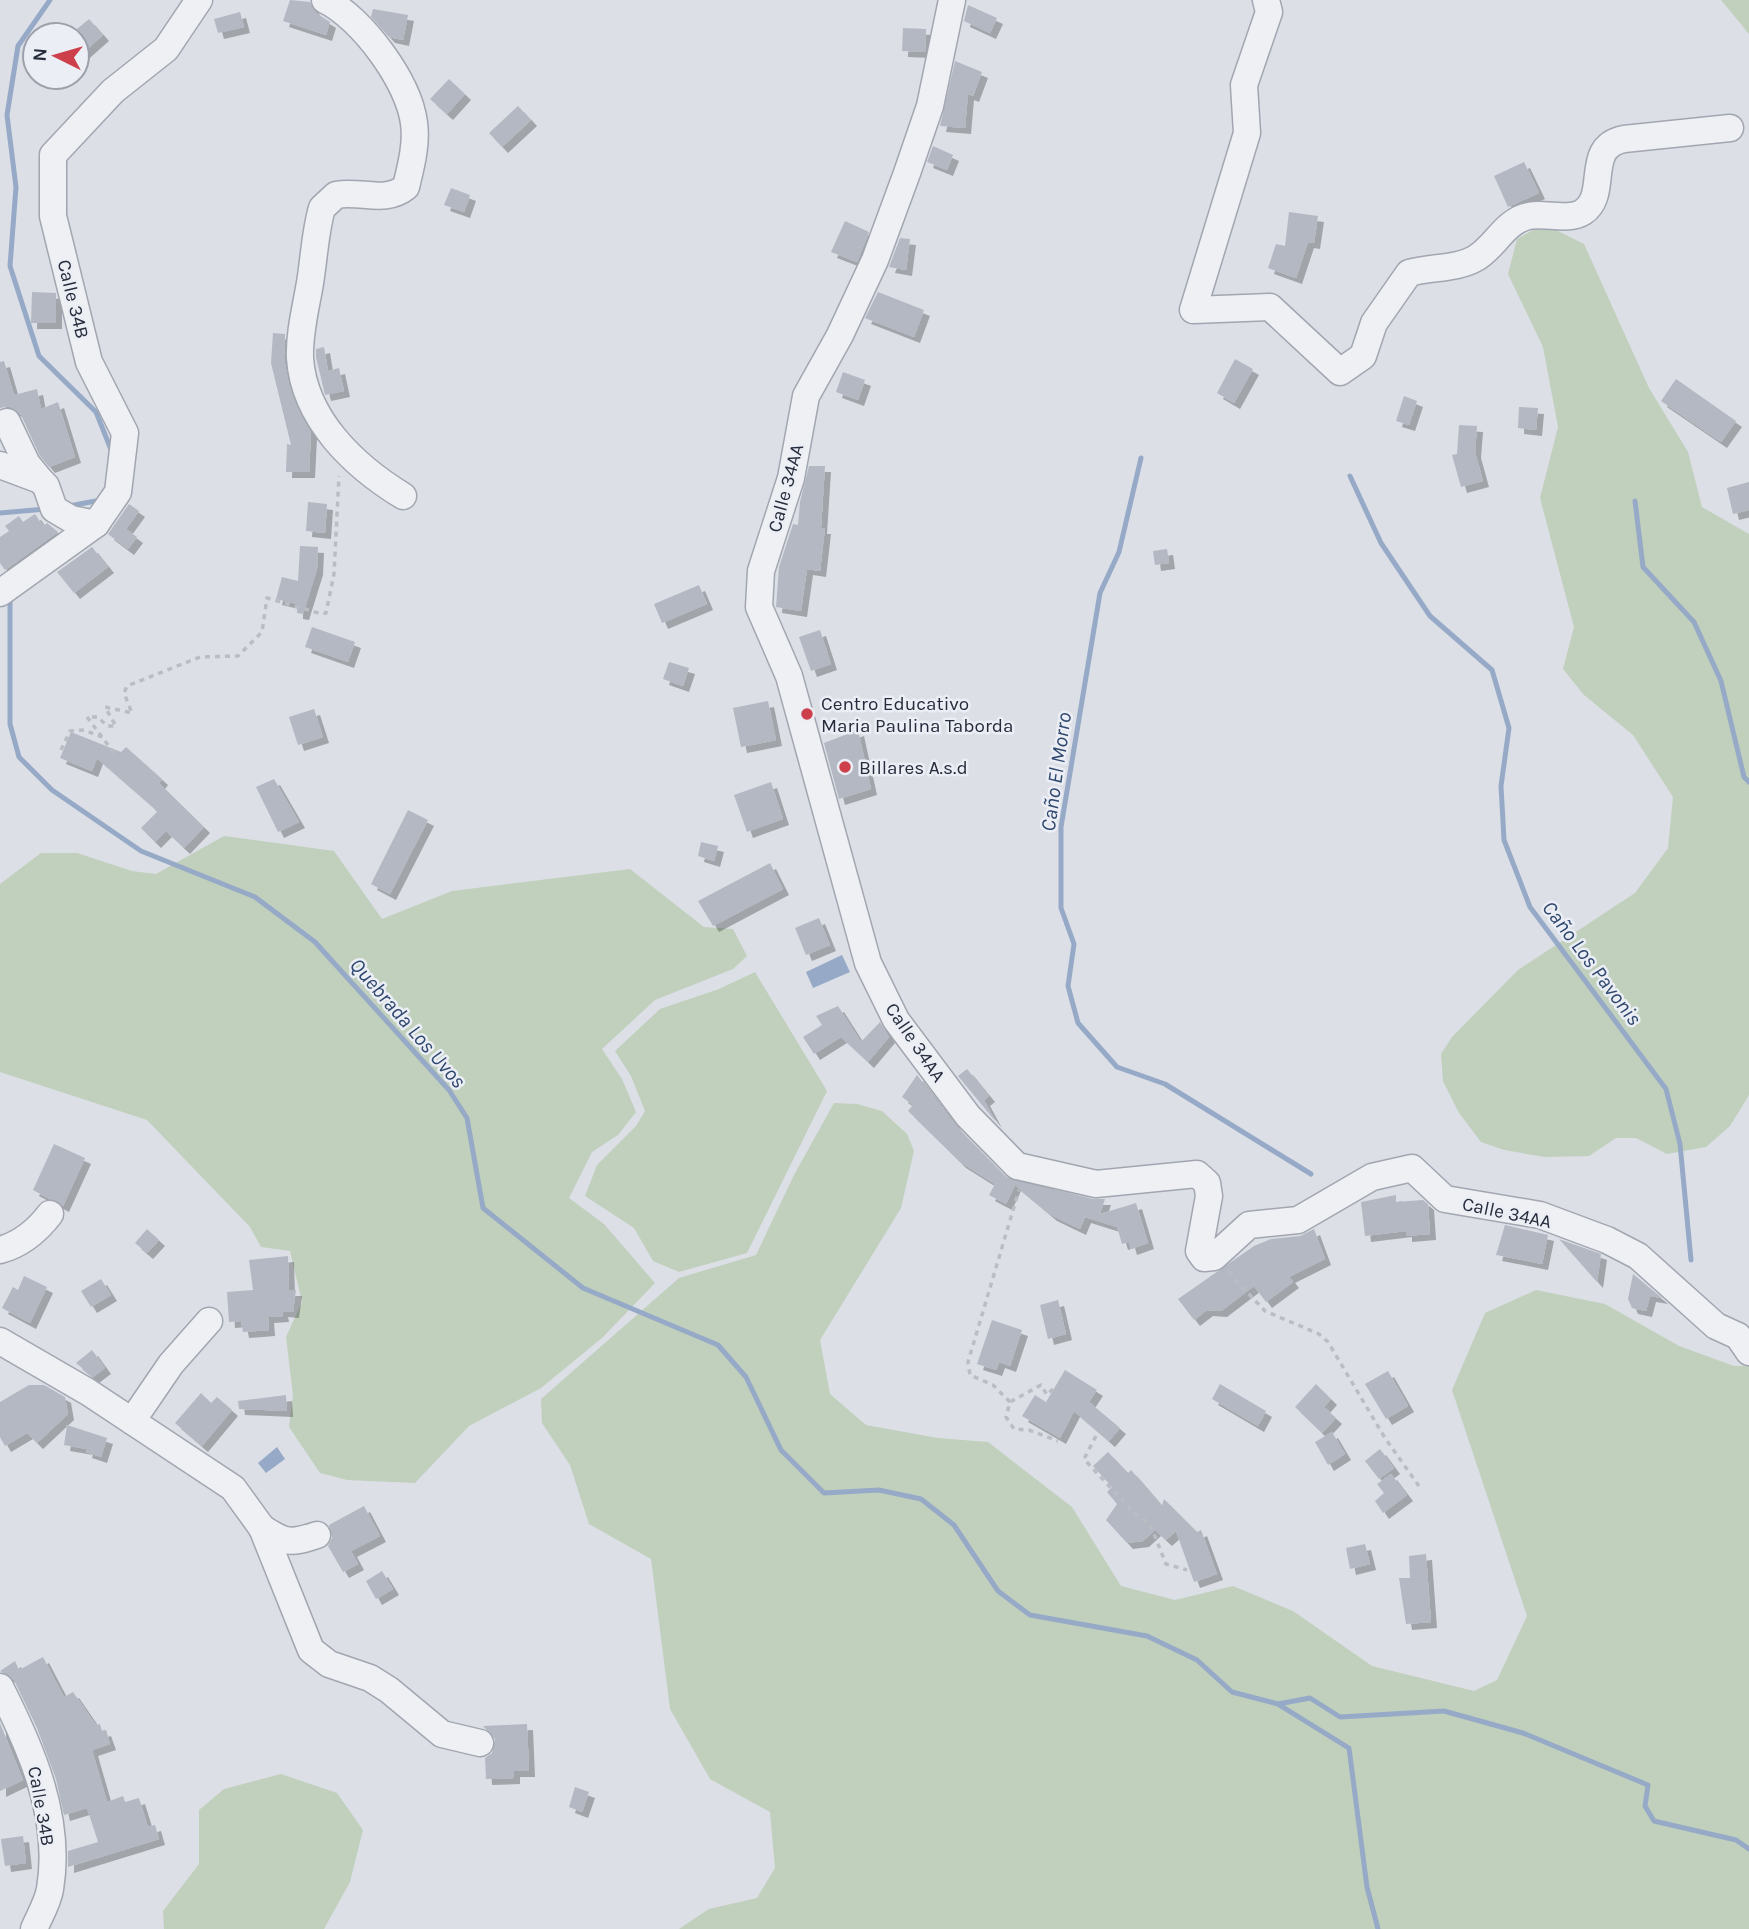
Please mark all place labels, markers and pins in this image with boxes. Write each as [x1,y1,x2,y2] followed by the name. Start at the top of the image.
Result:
[821,693,1014,737] place label: Centro Educativo Maria Paulina Taborda
[799,706,815,722] marker: Centro Educativo Maria Paulina Taborda
[859,757,968,779] place label: Billares A.s.d
[837,759,853,775] marker: Billares A.s.d

